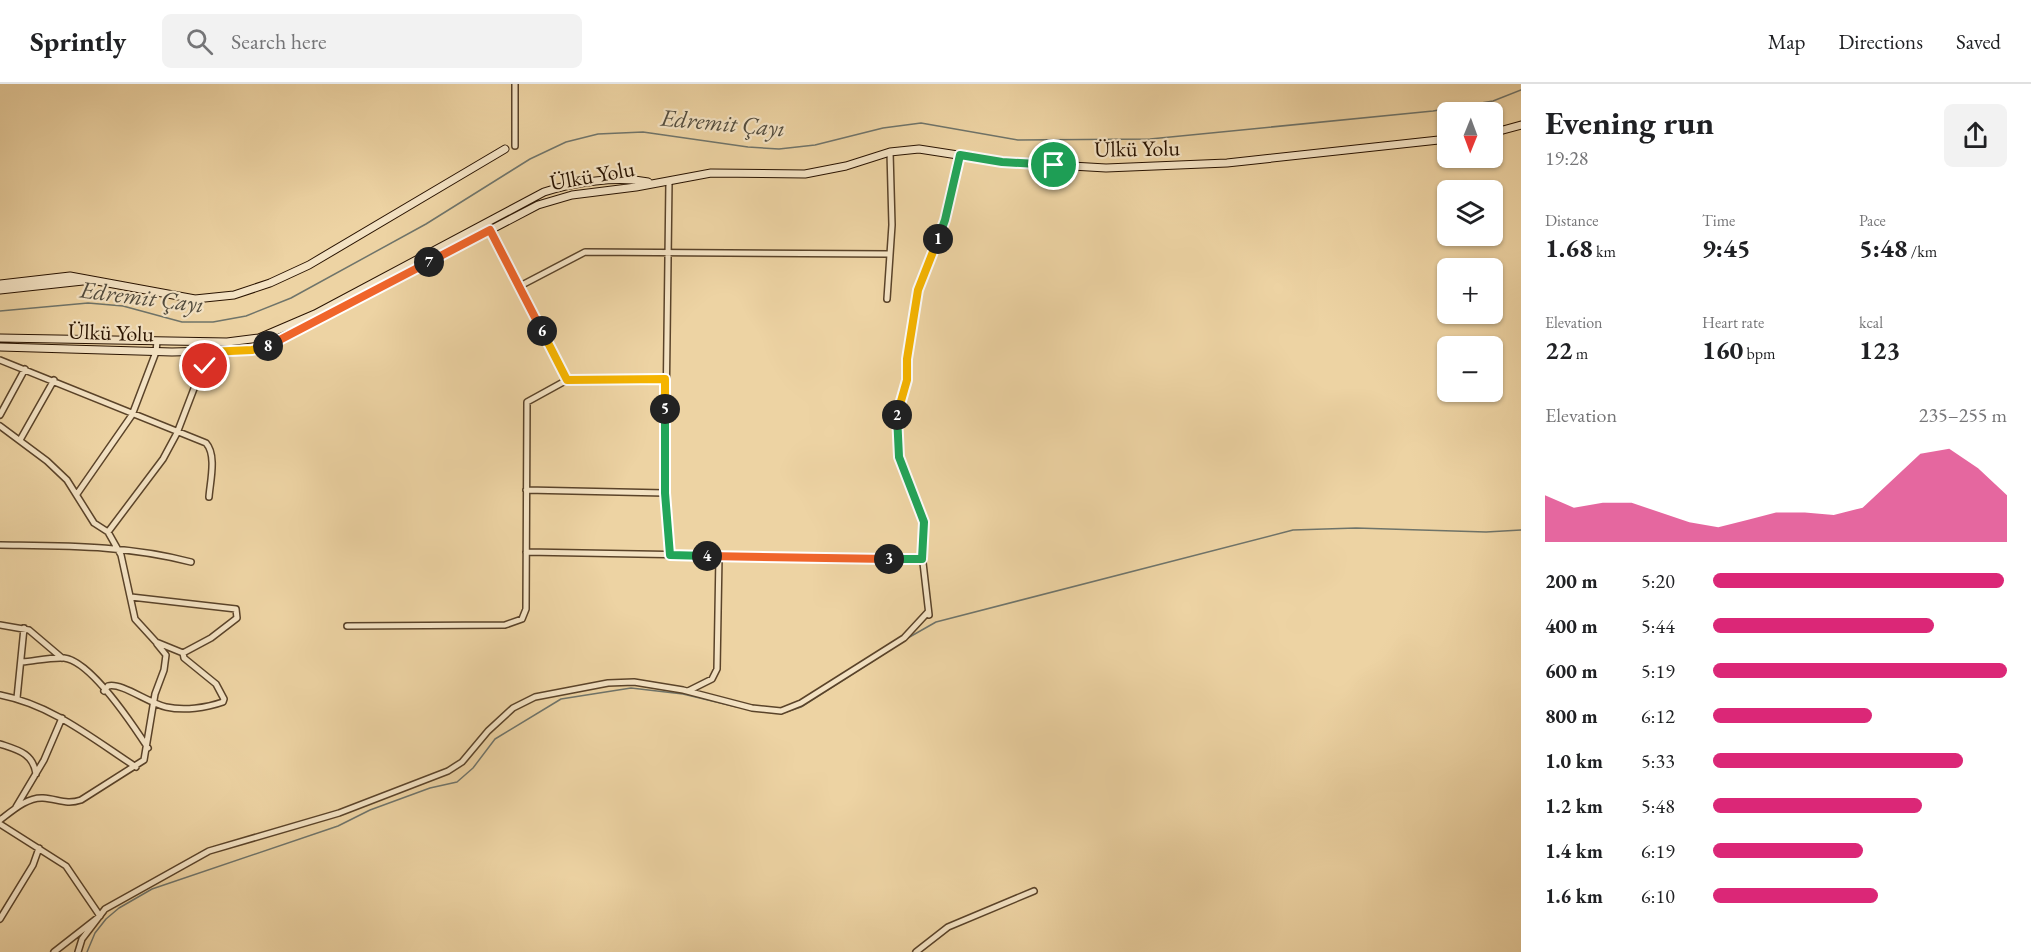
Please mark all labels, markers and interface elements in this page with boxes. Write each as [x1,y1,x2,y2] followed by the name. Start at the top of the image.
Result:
[162,14,582,68] search box
[30,23,126,59] text: Sprintly
[183,25,216,58] icon: search
[231,27,327,56] text: Search here
[1768,28,1805,55] text: Map
[1838,28,1923,55] text: Directions
[1956,28,2001,55] text: Saved
[1545,101,1714,144] text: Evening run
[659,102,786,143] water label: Edremit Çayı
[1437,102,1503,168] north arrow
[1437,102,1503,402] map controls
[1944,104,2007,167] button: share
[1094,133,1181,164] street label: Ülkü Yolu
[1028,139,1079,190] pin
[1545,145,1588,171] text: 19:28
[1037,148,1070,181] icon: arrive
[547,154,637,197] street label: Ülkü Yolu
[1437,180,1503,246] button: layers
[1545,210,1598,231] text: Distance
[1702,210,1735,231] text: Time
[1859,210,1886,231] text: Pace
[923,224,953,254] pin: 1
[934,228,942,249] text: 1
[1545,231,1593,265] text: 1.68
[1702,231,1751,265] text: 9:45
[1859,231,1908,265] text: 5:48
[1593,241,1616,262] text: km
[1908,241,1937,262] text: /km
[414,247,444,277] pin: 7
[425,251,433,272] text: 7
[1437,258,1503,324] button: +
[77,273,206,319] water label: Edremit Çayı
[1545,312,1603,333] text: Elevation
[1702,312,1764,333] text: Heart rate
[1859,312,1883,333] text: kcal
[527,316,557,346] pin: 6
[68,317,155,349] street label: Ülkü Yolu
[538,320,546,341] text: 6
[253,331,283,361] pin: 8
[1545,333,1573,367] text: 22
[1702,333,1743,367] text: 160
[1859,333,1900,367] text: 123
[264,335,272,356] text: 8
[1437,336,1503,402] button: −
[179,340,230,391] pin
[1573,343,1588,364] text: m
[1743,343,1775,364] text: bpm
[188,349,221,382] icon: check
[650,394,680,424] pin: 5
[661,398,669,419] text: 5
[882,400,912,430] pin: 2
[1545,402,1617,428] text: Elevation
[1919,402,2007,428] text: 235–255 m
[893,404,901,425] text: 2
[692,541,722,571] pin: 4
[874,544,904,574] pin: 3
[703,545,711,566] text: 4
[885,548,893,569] text: 3
[1545,568,1598,594] text: 200 m
[1641,568,1675,594] text: 5:20
[1545,613,1598,639] text: 400 m
[1641,613,1675,639] text: 5:44
[1545,658,1598,684] text: 600 m
[1641,658,1675,684] text: 5:19
[1545,703,1598,729] text: 800 m
[1641,703,1675,729] text: 6:12
[1545,748,1603,774] text: 1.0 km
[1641,748,1675,774] text: 5:33
[1545,793,1603,819] text: 1.2 km
[1641,793,1675,819] text: 5:48
[1545,838,1603,864] text: 1.4 km
[1641,838,1675,864] text: 6:19
[1545,883,1603,909] text: 1.6 km
[1641,883,1675,909] text: 6:10

